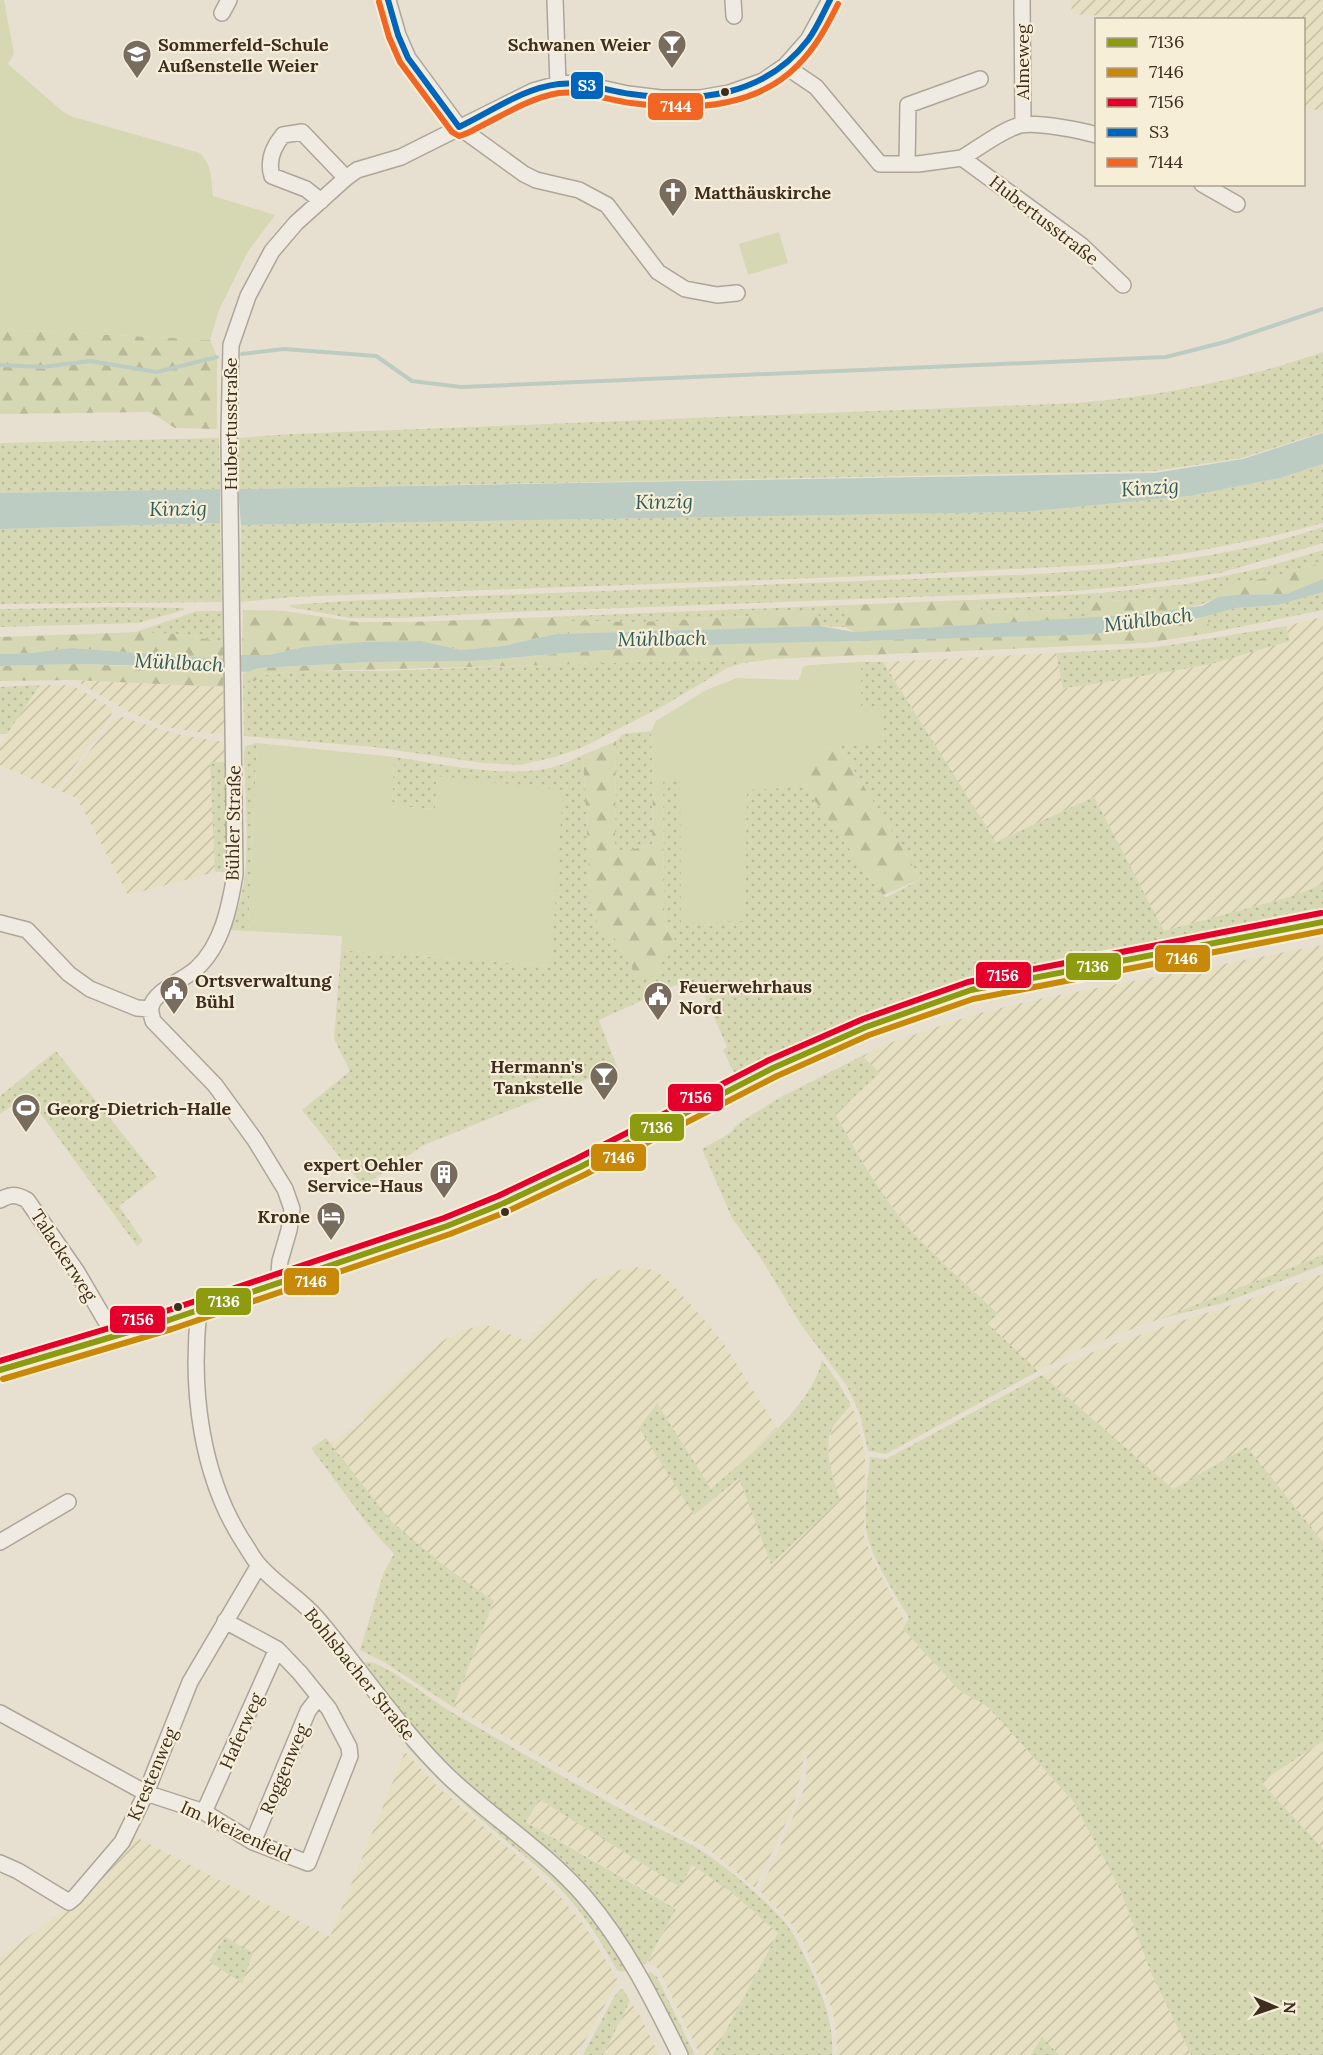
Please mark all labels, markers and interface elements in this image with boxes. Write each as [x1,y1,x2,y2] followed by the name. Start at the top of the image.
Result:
[1095,18,1305,186] legend
[1011,23,1034,101] street label: Almeweg
[656,28,688,70] bar icon: Schwanen Weier
[1149,30,1184,53] text: 7136
[158,33,329,77] place label: Sommerfeld-Schule Außenstelle Weier
[508,33,651,56] place label: Schwanen Weier
[121,38,153,80] school or university icon: Sommerfeld-Schule Außenstelle Weier
[1149,60,1184,83] text: 7146
[570,71,604,100] line badge: S3
[578,75,596,95] text: S3
[719,86,731,98] unlabelled marker
[1149,90,1184,113] text: 7156
[647,92,704,121] line badge: 7144
[660,96,692,116] text: 7144
[1149,120,1169,143] text: S3
[1149,150,1184,173] text: 7144
[985,170,1104,270] street label: Hubertusstraße
[657,176,689,218] church icon: Matthäuskirche
[694,181,832,204] place label: Matthäuskirche
[219,357,242,490] street label: Hubertusstraße
[1120,473,1180,501] water label: Kinzig
[635,488,693,514] water label: Kinzig
[149,495,207,521] water label: Kinzig
[1102,601,1194,637] water label: Mühlbach
[617,625,707,651] water label: Mühlbach
[134,647,225,677] water label: Mühlbach
[220,765,246,881] street label: Bühler Straße
[1154,944,1211,973] line badge: 7146
[1166,948,1198,968] text: 7146
[1065,952,1122,981] line badge: 7136
[1077,956,1109,976] text: 7136
[975,961,1032,989] line badge: 7156
[987,965,1019,985] text: 7156
[195,969,332,1013] place label: Ortsverwaltung Bühl
[158,974,190,1016] public building icon: Ortsverwaltung Bühl
[679,975,812,1019] place label: Feuerwehrhaus Nord
[642,980,674,1022] public building icon: Feuerwehrhaus Nord
[490,1055,583,1099] place label: Hermann's Tankstelle
[588,1060,620,1102] bar icon: Hermann's Tankstelle
[667,1083,724,1112] line badge: 7156
[680,1087,712,1107] text: 7156
[10,1092,42,1134] sports icon: Georg-Dietrich-Halle
[47,1097,232,1120] place label: Georg-Dietrich-Halle
[629,1113,685,1142] line badge: 7136
[641,1117,673,1137] text: 7136
[590,1143,647,1172] line badge: 7146
[603,1147,635,1167] text: 7146
[303,1153,423,1197] place label: expert Oehler Service-Haus
[428,1158,460,1200] building icon: expert Oehler Service-Haus
[315,1200,347,1242] hotel icon: Krone
[26,1205,103,1306] street label: Talackerweg
[257,1205,310,1228] place label: Krone
[499,1206,511,1218] unlabelled marker
[283,1267,340,1296] line badge: 7146
[295,1271,327,1291] text: 7146
[195,1287,252,1316] line badge: 7136
[208,1291,240,1311] text: 7136
[172,1301,184,1313] unlabelled marker
[109,1305,166,1334] line badge: 7156
[122,1309,154,1329] text: 7156
[299,1603,421,1745] street label: Bohlsbacher Straße
[214,1688,268,1773] street label: Haferweg
[255,1719,314,1818] street label: Roggenweg
[122,1723,182,1824] street label: Krestenweg
[177,1795,295,1867] street label: Im Weizenfeld
[1245,1977,1305,2037] north arrow
[1280,2001,1300,2014] text: N

